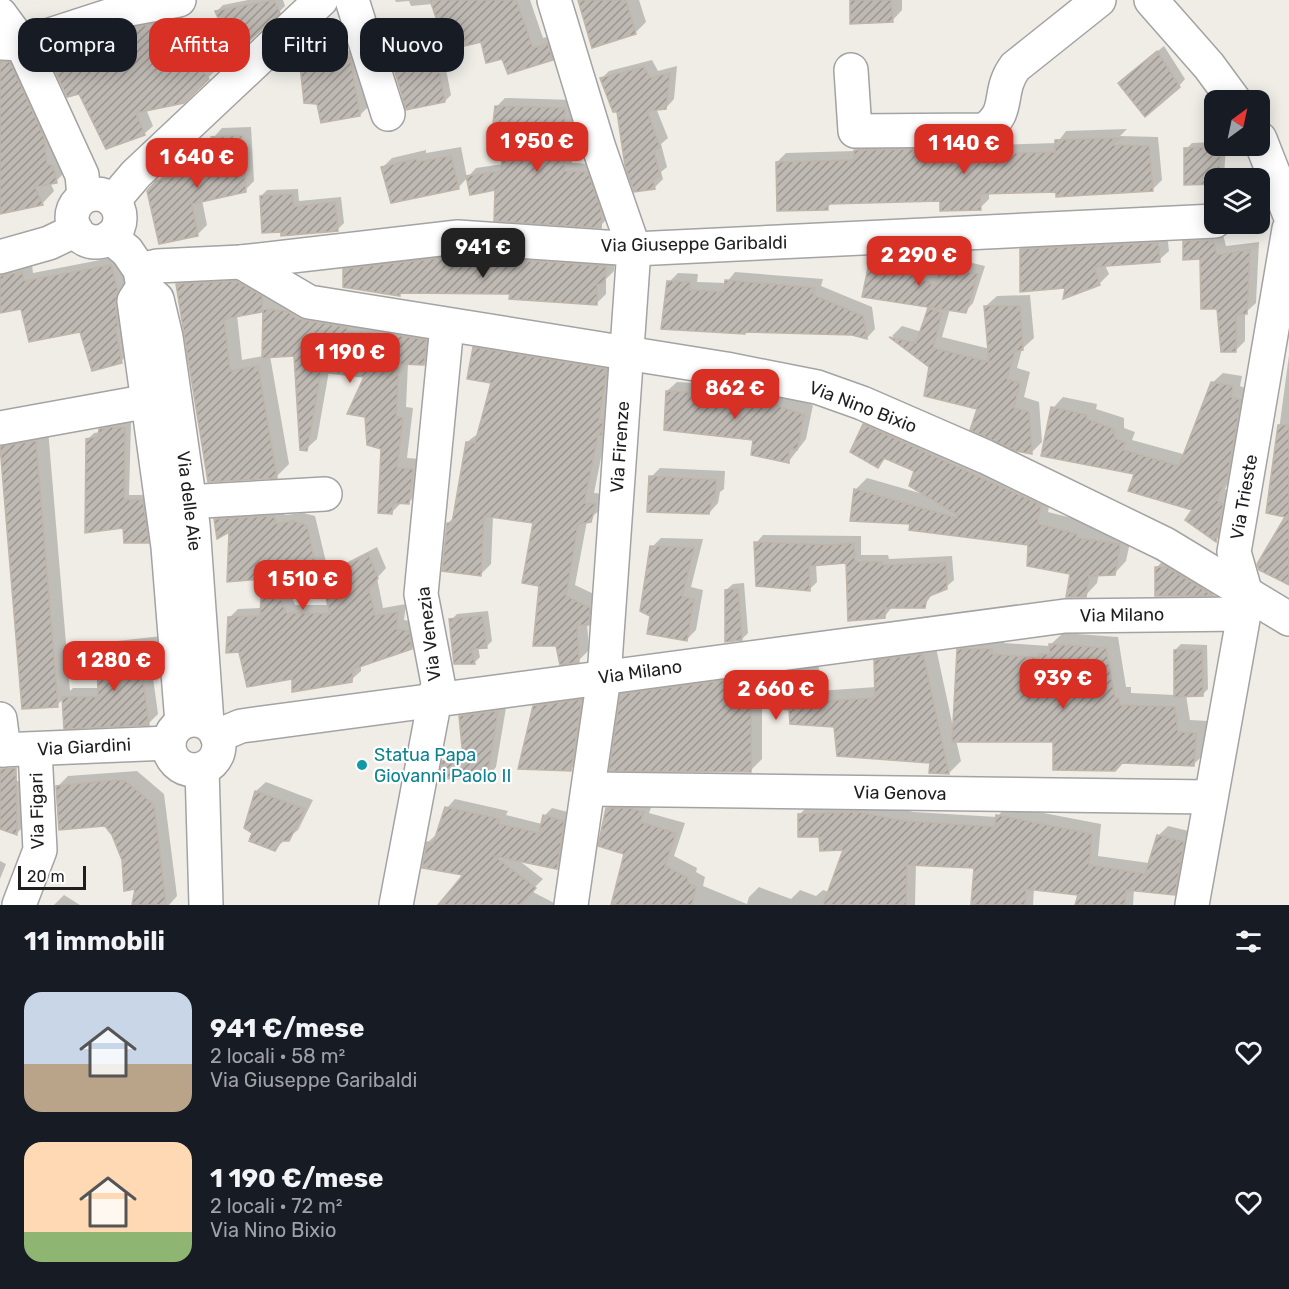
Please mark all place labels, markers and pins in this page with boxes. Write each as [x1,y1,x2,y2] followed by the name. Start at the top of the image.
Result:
[482,122,592,173] pin: 1 950 €
[909,124,1019,175] pin: 1 140 €
[142,138,252,189] pin: 1 640 €
[441,228,525,279] pin: 941 €
[864,236,974,287] pin: 2 290 €
[295,333,405,384] pin: 1 190 €
[693,369,777,420] pin: 862 €
[248,560,358,611] pin: 1 510 €
[59,641,169,692] pin: 1 280 €
[1021,659,1105,710] pin: 939 €
[721,670,831,721] pin: 2 660 €
[374,744,511,787] place label: Statua Papa Giovanni Paolo II
[355,758,369,772] marker: Statua Papa Giovanni Paolo II

